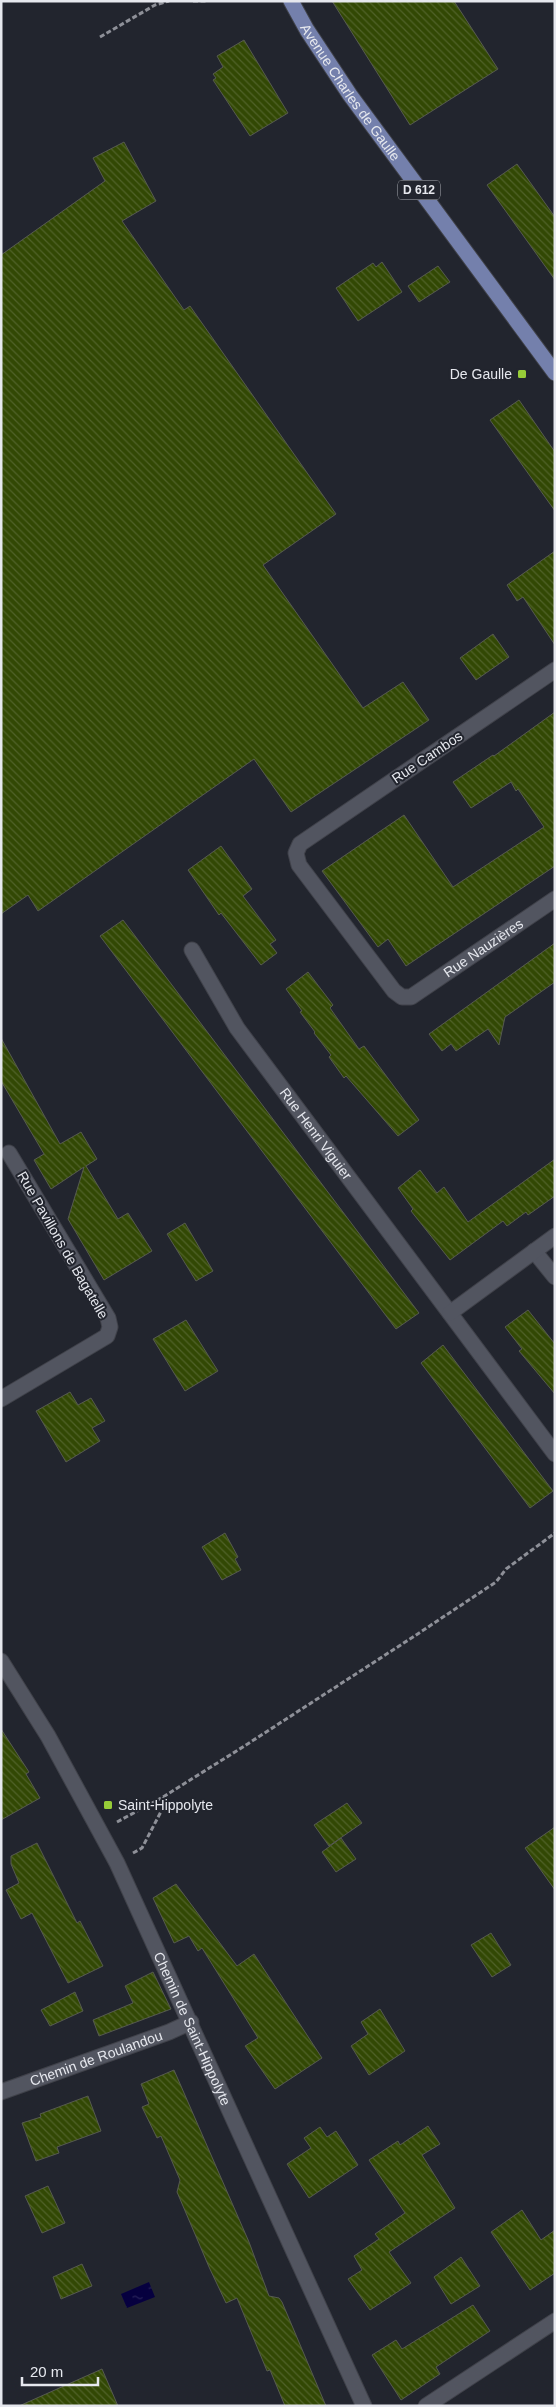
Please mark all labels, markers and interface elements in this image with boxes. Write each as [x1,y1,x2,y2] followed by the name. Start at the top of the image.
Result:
[297,21,404,164] street label: Avenue Charles de Gaulle
[398,180,440,200] road number: D 612
[450,366,512,382] place label: De Gaulle
[516,368,528,380] marker: De Gaulle
[389,728,465,786] street label: Rue Cambos
[440,915,526,981] street label: Rue Nauzières
[276,1085,356,1183] street label: Rue Henri Viguier
[14,1169,112,1322] street label: Rue Pavillons de Bagatelle
[118,1797,213,1813] place label: Saint-Hippolyte
[102,1799,114,1811] marker: Saint-Hippolyte
[151,1949,234,2108] street label: Chemin de Saint-Hippolyte
[28,2027,165,2089] street label: Chemin de Roulandou
[22,2354,99,2386] scale bar
[30,2363,63,2380] text: 20 m

